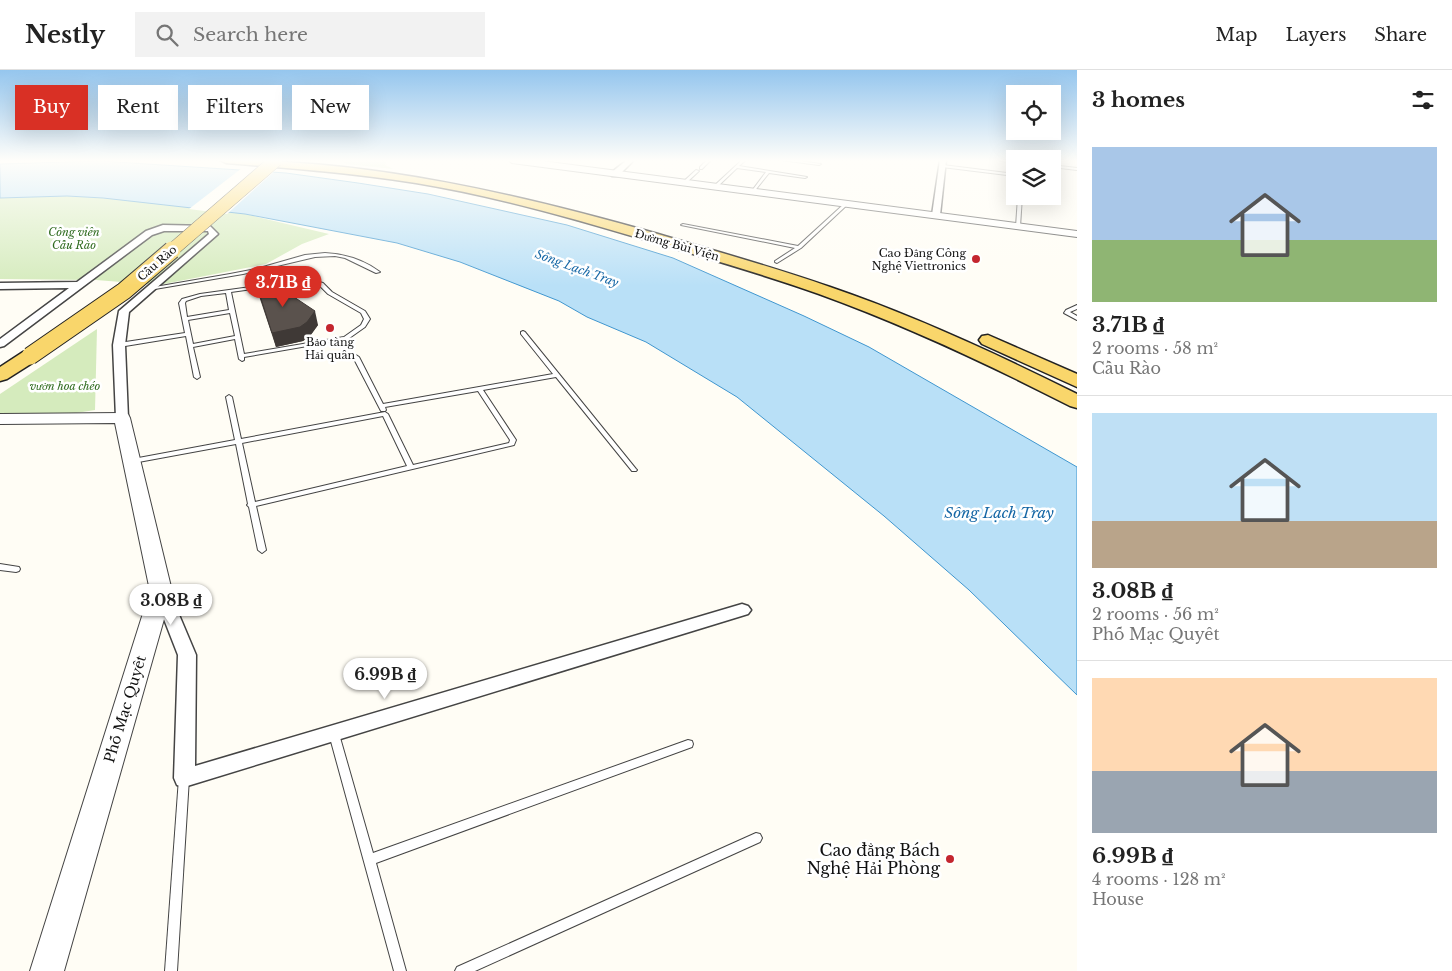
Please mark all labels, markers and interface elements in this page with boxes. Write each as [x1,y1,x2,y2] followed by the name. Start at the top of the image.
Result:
[135,12,485,57] search box
[25,20,105,49] text: Nestly
[153,21,181,49] icon: search
[193,23,308,46] text: Search here
[1216,24,1257,46] text: Map
[1285,24,1346,46] text: Layers
[1374,24,1427,46] text: Share
[15,85,88,130] chip: Buy
[98,85,178,130] chip: Rent
[188,85,282,130] chip: Filters
[292,85,369,130] chip: New
[1006,85,1061,205] map controls
[1006,85,1061,140] button: locate
[1409,86,1437,114] icon: filters
[1092,87,1185,113] text: 3 homes
[1006,150,1061,205] button: layers
[1220,180,1310,270] icon: home
[48,225,100,252] park label: Công viên Cầu Rào
[633,226,721,264] street label: Đường Bùi Viện
[135,242,179,284] street label: Cầu Rào
[533,246,621,290] water label: Sông Lạch Tray
[872,246,966,273] place label: Cao Đẳng Công Nghệ Viettronics
[970,253,982,265] marker: Cao Đẳng Công Nghệ Viettronics
[237,266,329,308] pin: 3.71B ₫
[256,272,310,292] text: 3.71B ₫
[1092,312,1164,338] text: 3.71B ₫
[324,322,336,334] marker: Bảo tàng Hải quân
[305,335,356,362] place label: Bảo tàng Hải quân
[1092,338,1218,358] text: 2 rooms · 58 m²
[1092,358,1161,378] text: Cầu Rào
[30,379,101,393] park label: vườn hoa chéo
[1220,445,1310,535] icon: home
[944,503,1054,522] water label: Sông Lạch Tray
[1092,578,1173,604] text: 3.08B ₫
[125,584,217,626] pin: 3.08B ₫
[140,590,202,610] text: 3.08B ₫
[1092,604,1219,624] text: 2 rooms · 56 m²
[1092,624,1220,644] text: Phố Mạc Quyêt
[100,652,150,765] street label: Phố Mạc Quyêt
[339,658,431,700] pin: 6.99B ₫
[354,664,416,684] text: 6.99B ₫
[1220,710,1310,800] icon: home
[807,840,940,878] place label: Cao đẳng Bách Nghệ Hải Phòng
[1092,843,1173,869] text: 6.99B ₫
[944,853,956,865] marker: Cao đẳng Bách Nghệ Hải Phòng
[1092,869,1226,889] text: 4 rooms · 128 m²
[1092,889,1144,909] text: House

